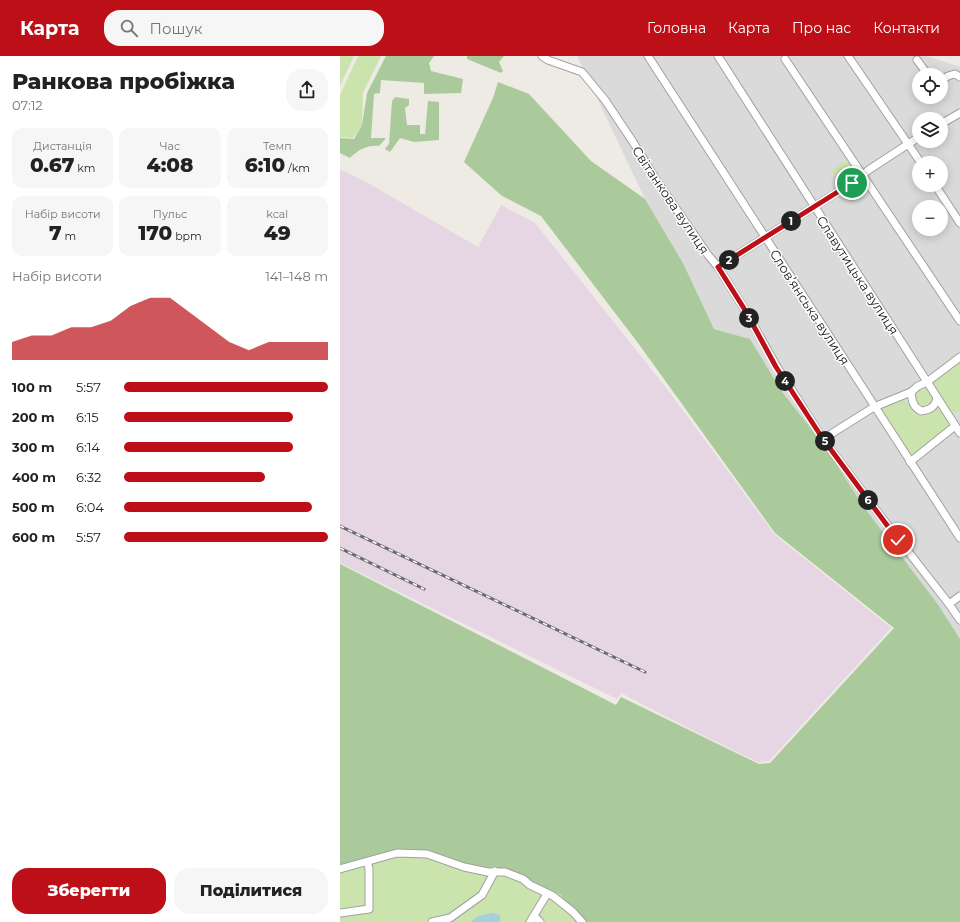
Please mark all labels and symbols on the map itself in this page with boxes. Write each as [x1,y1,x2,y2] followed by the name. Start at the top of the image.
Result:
[629,143,713,257] street label: Світанкова вулиця
[835,166,869,200] pin
[781,211,801,231] pin: 1
[814,213,902,337] street label: Славутицька вулиця
[767,246,853,368] street label: Словʼянська вулиця
[719,250,739,270] pin: 2
[739,308,759,328] pin: 3
[775,371,795,391] pin: 4
[815,431,835,451] pin: 5
[858,490,878,510] pin: 6
[881,523,915,557] pin

